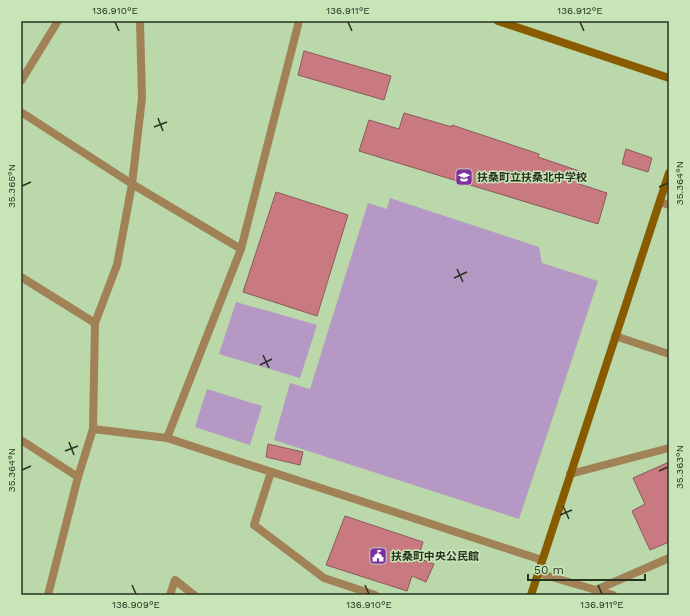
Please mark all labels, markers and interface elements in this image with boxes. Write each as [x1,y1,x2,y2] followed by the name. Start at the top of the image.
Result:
[92,5,138,16] text: 136.910°E
[326,5,370,16] text: 136.911°E
[557,5,603,16] text: 136.912°E
[674,161,685,205] text: 35.364°N
[6,164,17,208] text: 35.365°N
[454,167,474,187] school or university icon: 扶桑町立扶桑北中学校
[477,171,587,184] place label: 扶桑町立扶桑北中学校
[674,445,685,489] text: 35.363°N
[6,448,17,492] text: 35.364°N
[368,546,388,566] public building icon: 扶桑町中央公民館
[391,550,479,563] place label: 扶桑町中央公民館
[528,556,645,582] scale bar
[534,563,564,577] text: 50 m
[112,599,160,610] text: 136.909°E
[346,599,392,610] text: 136.910°E
[580,599,624,610] text: 136.911°E

